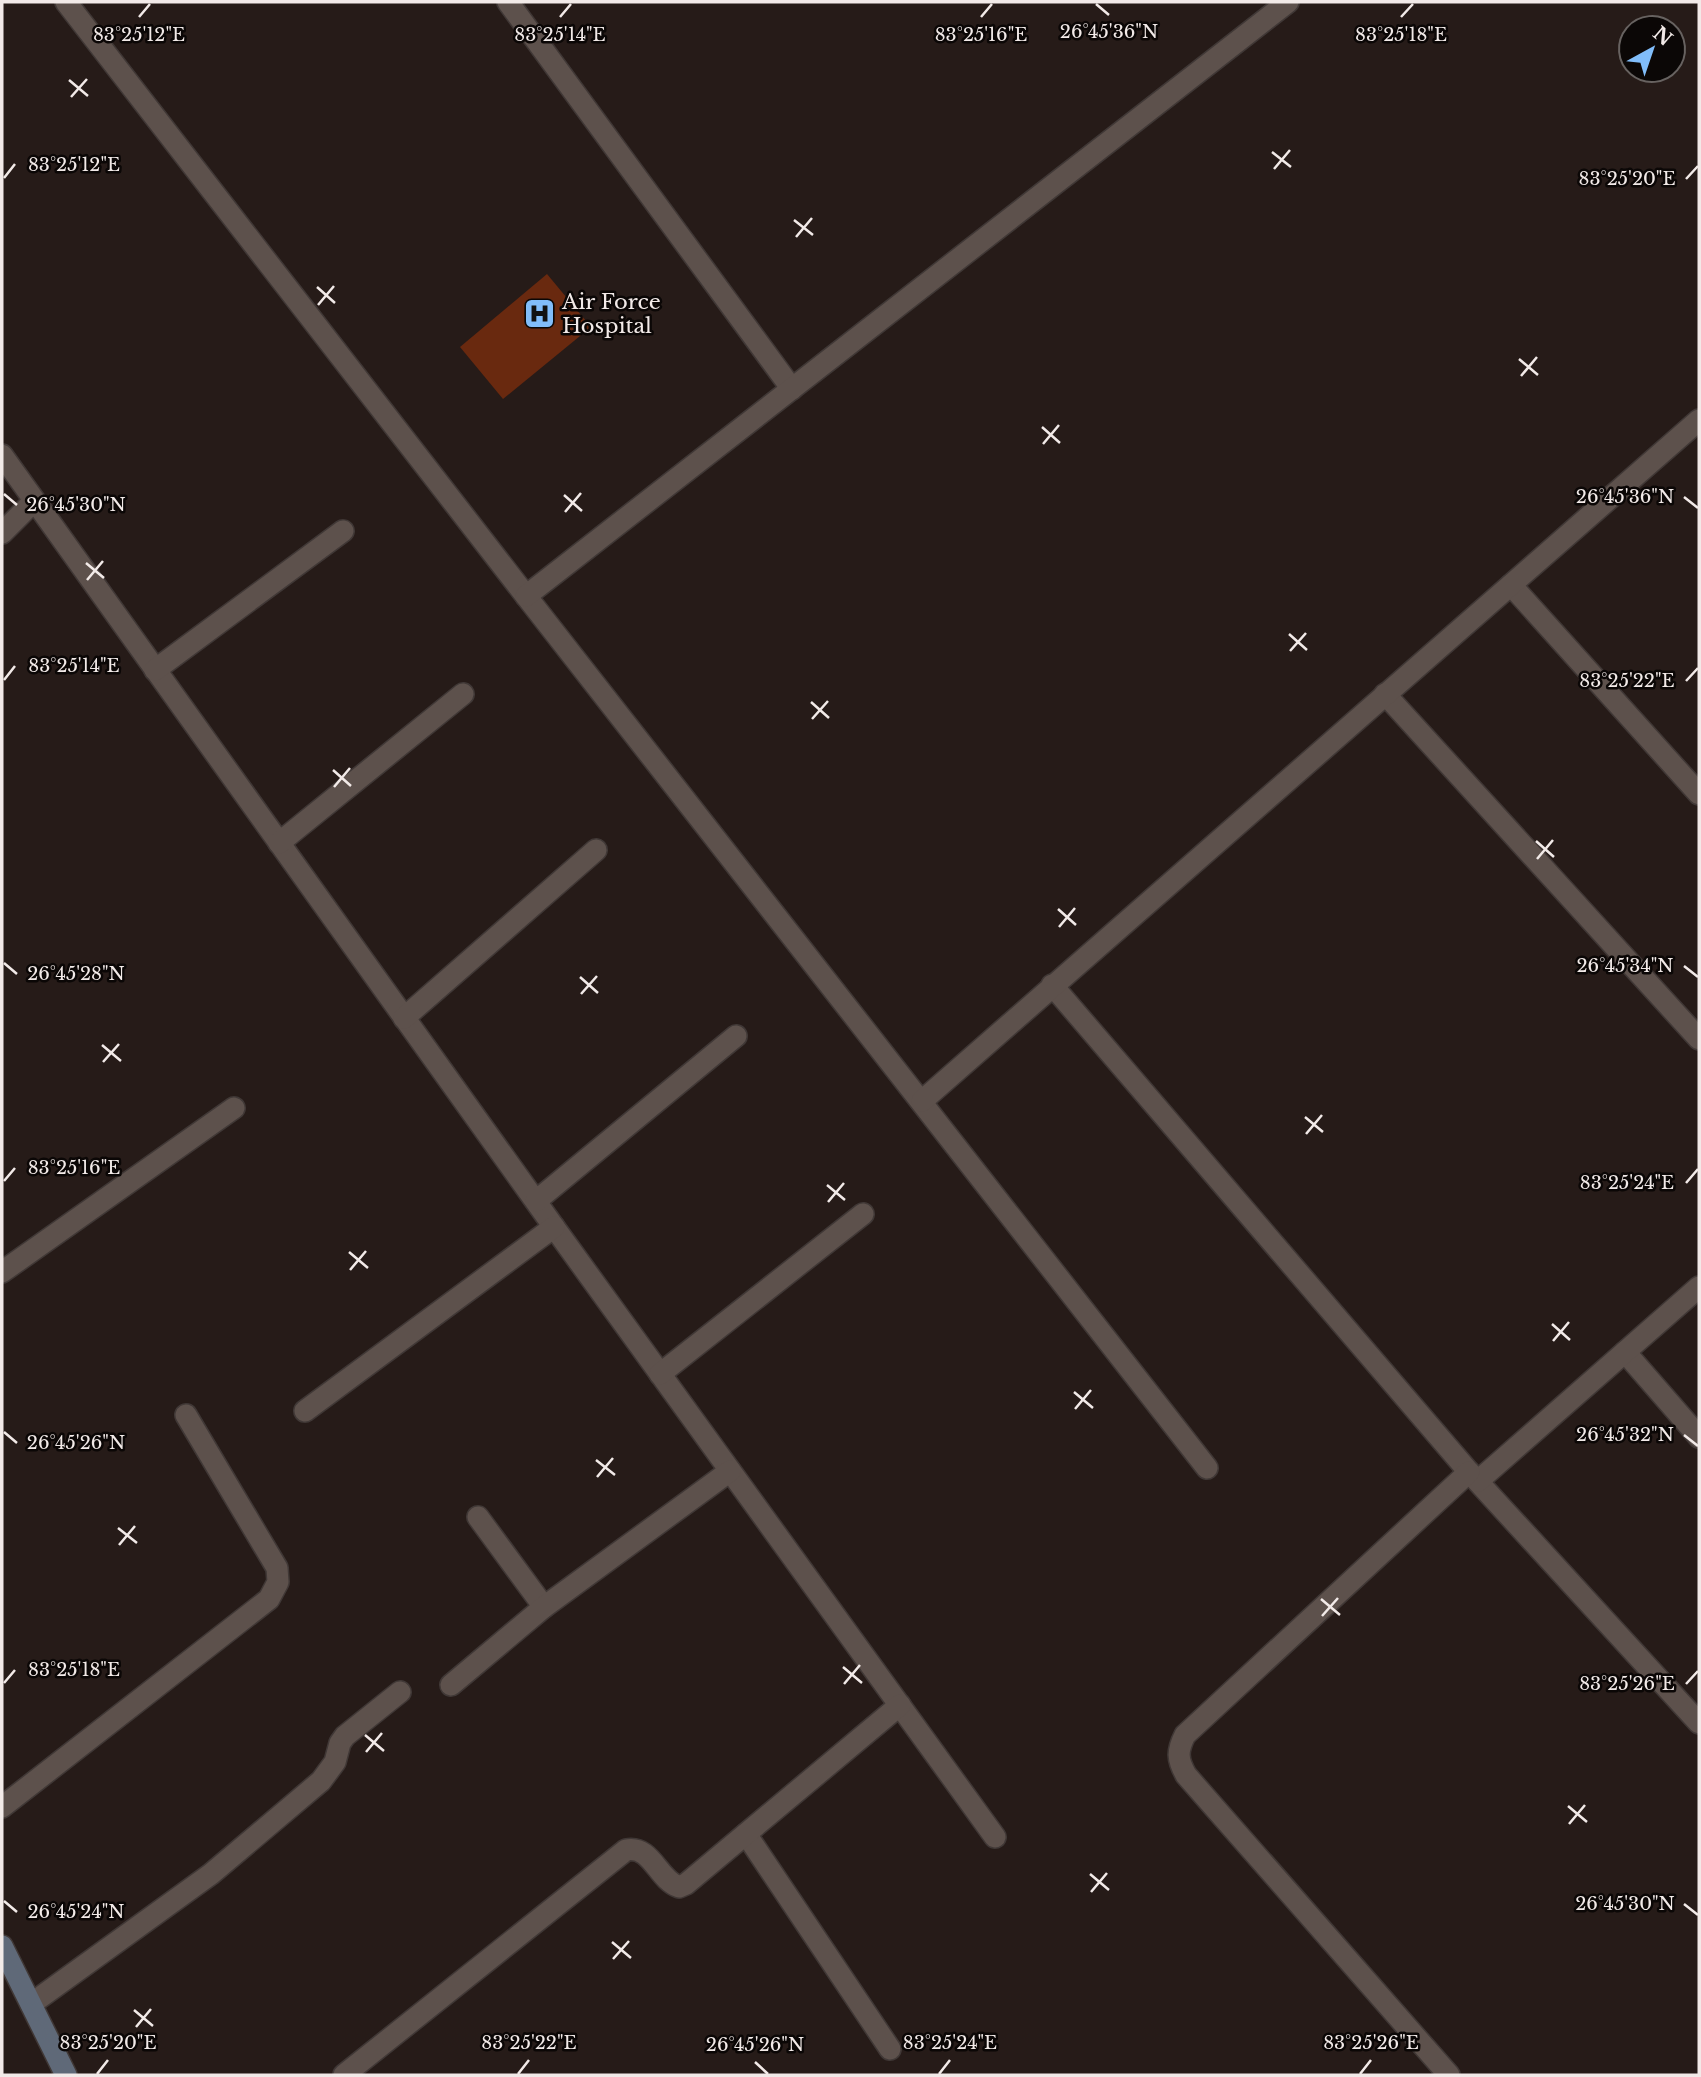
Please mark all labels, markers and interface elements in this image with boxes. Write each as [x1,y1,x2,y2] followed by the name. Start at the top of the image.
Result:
[1617,14,1687,84] north arrow
[1060,21,1158,43] text: 26°45'36"N
[1648,22,1677,51] text: N
[93,24,185,46] text: 83°25'12"E
[514,24,606,46] text: 83°25'14"E
[935,24,1027,46] text: 83°25'16"E
[1355,24,1447,46] text: 83°25'18"E
[28,154,120,176] text: 83°25'12"E
[1578,168,1676,190] text: 83°25'20"E
[561,289,661,339] place label: Air Force Hospital
[522,297,556,331] hospital icon: Air Force Hospital
[1576,486,1674,508] text: 26°45'36"N
[26,494,126,516] text: 26°45'30"N
[28,655,120,677] text: 83°25'14"E
[1579,670,1675,692] text: 83°25'22"E
[1576,955,1674,977] text: 26°45'34"N
[27,963,125,985] text: 26°45'28"N
[28,1157,120,1179] text: 83°25'16"E
[1580,1172,1674,1194] text: 83°25'24"E
[1576,1424,1674,1446] text: 26°45'32"N
[27,1432,125,1454] text: 26°45'26"N
[28,1659,120,1681] text: 83°25'18"E
[1579,1673,1675,1695] text: 83°25'26"E
[1575,1893,1675,1915] text: 26°45'30"N
[27,1901,125,1923] text: 26°45'24"N
[59,2032,157,2054] text: 83°25'20"E
[481,2032,577,2054] text: 83°25'22"E
[903,2032,997,2054] text: 83°25'24"E
[1323,2032,1419,2054] text: 83°25'26"E
[706,2034,804,2056] text: 26°45'26"N

